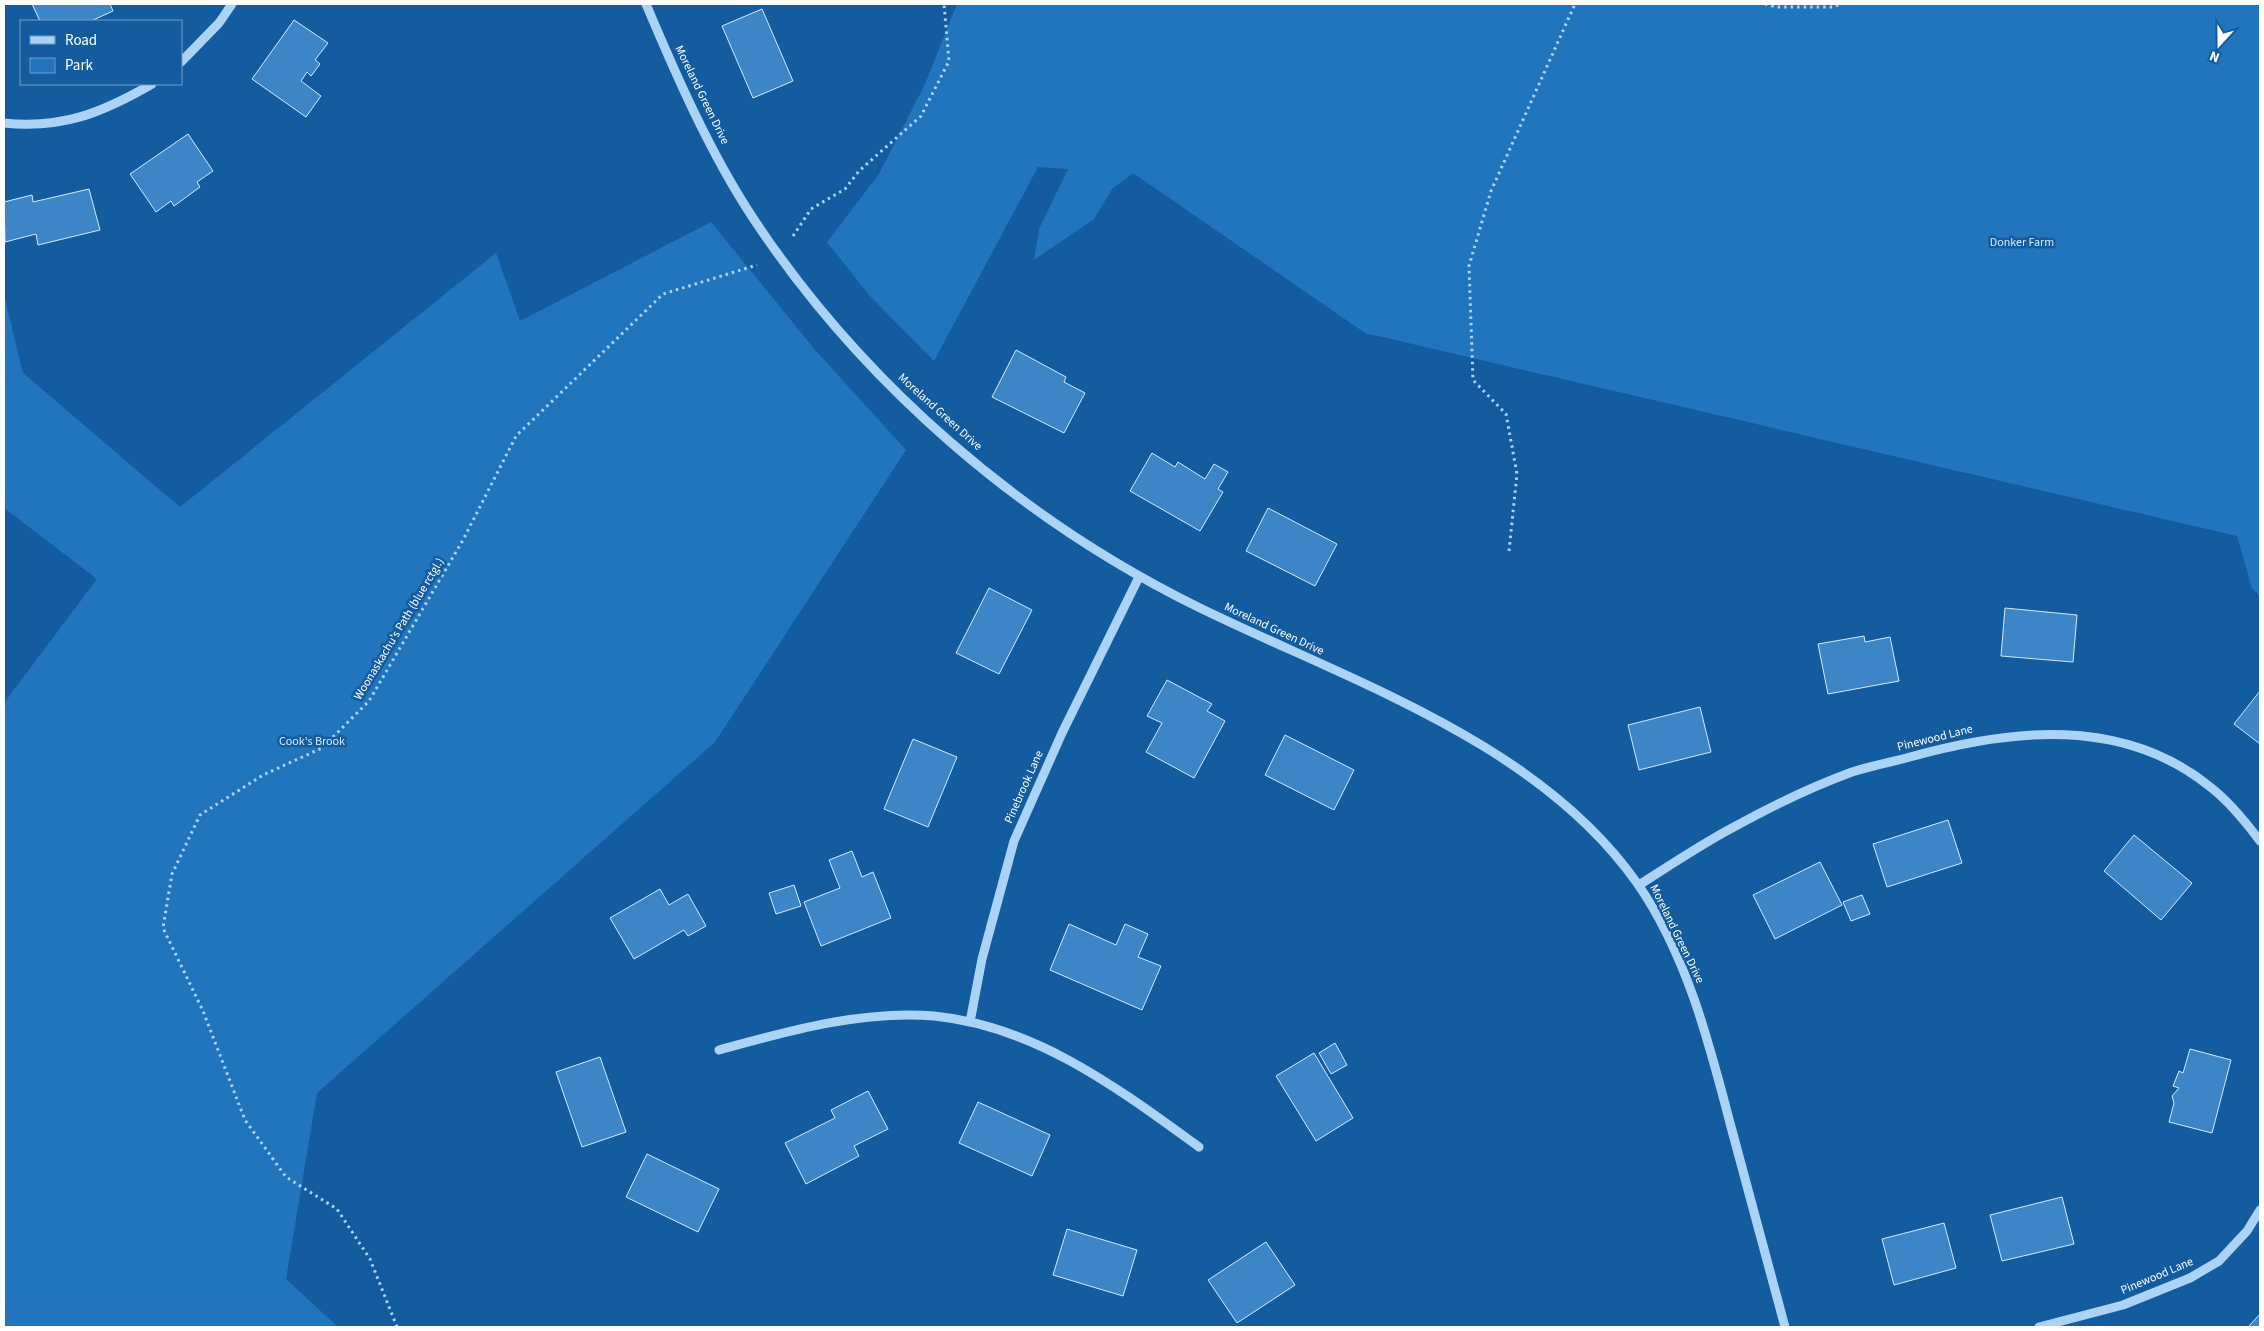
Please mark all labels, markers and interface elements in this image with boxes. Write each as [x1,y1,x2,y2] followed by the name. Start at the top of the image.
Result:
[20,20,182,85] legend
[2194,20,2244,70] north arrow
[65,30,97,51] text: Road
[671,43,733,147] street label: Moreland Green Drive
[2207,45,2223,67] text: N
[65,55,94,76] text: Park
[1990,234,2054,251] park label: Donker Farm
[894,369,986,455] street label: Moreland Green Drive
[350,555,448,703] street label: Woonaskachu's Path (blue rctgl.)
[1221,598,1327,660] street label: Moreland Green Drive
[1895,720,1975,756] street label: Pinewood Lane
[279,733,345,750] park label: Cook's Brook
[1000,748,1048,826] street label: Pinebrook Lane
[1646,882,1708,986] street label: Moreland Green Drive
[2118,1253,2196,1299] street label: Pinewood Lane

